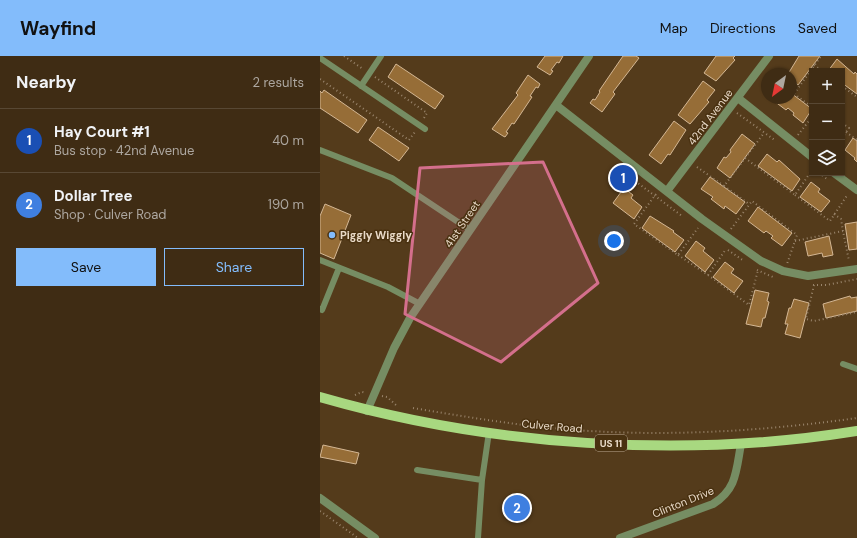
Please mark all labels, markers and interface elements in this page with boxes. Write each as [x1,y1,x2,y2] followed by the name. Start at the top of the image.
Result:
[20,16,96,41] text: Wayfind
[660,19,688,37] text: Map
[710,19,776,37] text: Directions
[798,19,837,37] text: Saved
[761,68,797,104] north arrow
[809,68,845,176] map controls
[809,68,845,104] button: +
[16,71,76,93] text: Nearby
[253,74,304,91] text: 2 results
[684,86,736,148] street label: 42nd Avenue
[809,104,845,140] button: −
[54,122,150,142] text: Hay Court #1
[27,132,31,149] text: 1
[272,132,304,149] text: 40 m
[809,140,845,176] button: layers
[54,142,194,159] text: Bus stop · 42nd Avenue
[610,163,636,193] pin: 1
[54,186,133,206] text: Dollar Tree
[25,196,33,213] text: 2
[268,196,304,213] text: 190 m
[441,198,483,250] street label: 41st Street
[54,206,166,223] text: Shop · Culver Road
[340,228,412,242] place label: Piggly Wiggly
[327,230,337,240] marker: Piggly Wiggly
[604,231,624,251] your location
[16,248,156,286] button: Save
[164,248,304,286] button: Share
[521,416,583,436] street label: Culver Road
[595,435,627,451] road number: US 11
[650,483,716,521] street label: Clinton Drive
[504,493,530,523] pin: 2

